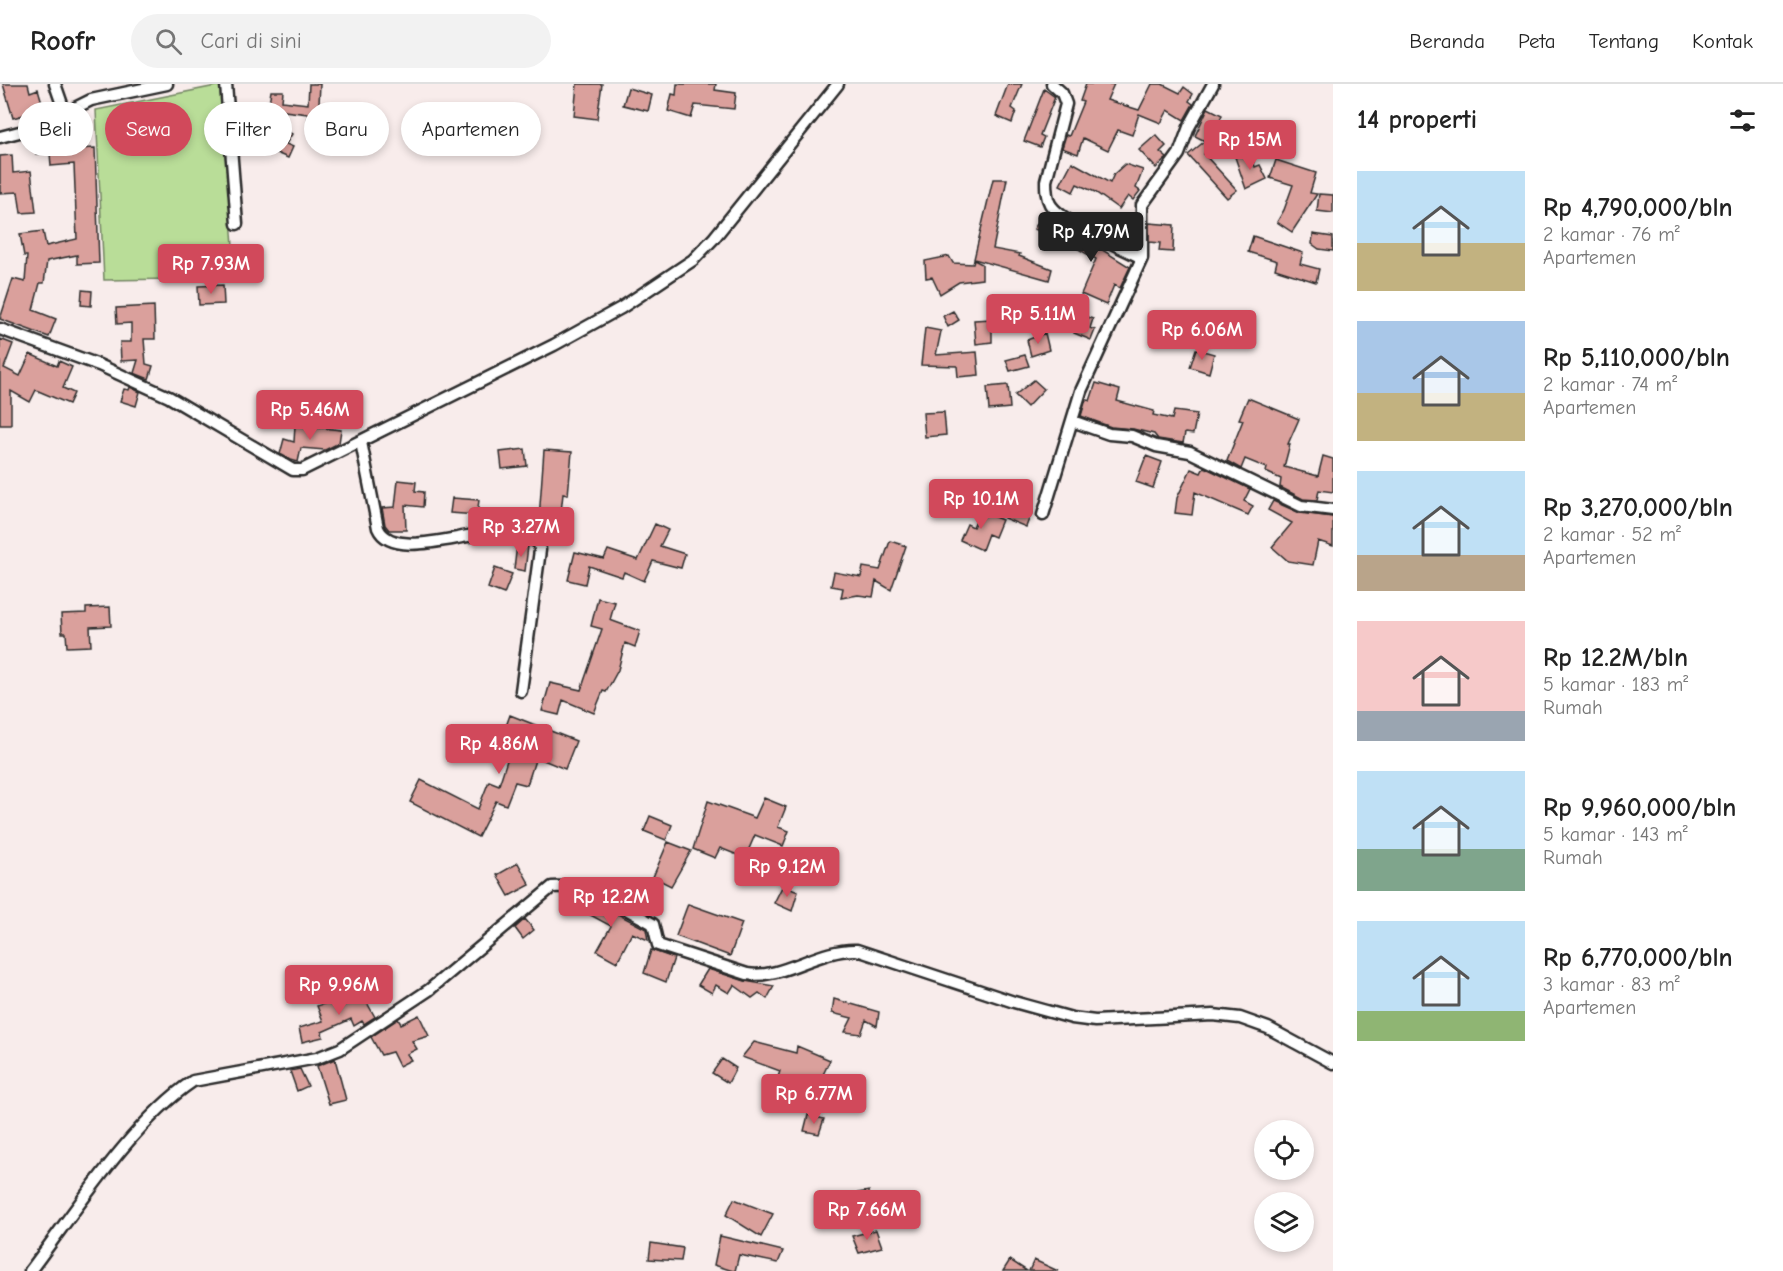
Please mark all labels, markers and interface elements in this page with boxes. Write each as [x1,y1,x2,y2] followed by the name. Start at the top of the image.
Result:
[131,14,551,68] search box
[30,25,95,57] text: Roofr
[152,25,185,58] icon: search
[200,28,302,54] text: Cari di sini
[1409,29,1485,53] text: Beranda
[1518,29,1556,53] text: Peta
[1589,29,1659,53] text: Tentang
[1692,29,1753,53] text: Kontak
[18,102,93,156] chip: Beli
[105,102,192,156] chip: Sewa
[204,102,292,156] chip: Filter
[304,102,389,156] chip: Baru
[401,102,541,156] chip: Apartemen
[1726,104,1759,137] icon: filters
[1357,105,1477,135] text: 14 properti
[1201,120,1299,171] pin: Rp 15M
[1218,128,1282,151] text: Rp 15M
[1543,193,1733,223] text: Rp 4,790,000/bln
[1405,195,1477,267] icon: home
[1029,212,1153,263] pin: Rp 4.79M
[1052,220,1130,243] text: Rp 4.79M
[1543,223,1680,246] text: 2 kamar · 76 m²
[149,244,273,295] pin: Rp 7.93M
[1543,246,1636,269] text: Apartemen
[172,252,250,275] text: Rp 7.93M
[976,294,1100,345] pin: Rp 5.11M
[1000,302,1076,325] text: Rp 5.11M
[1140,310,1264,361] pin: Rp 6.06M
[1161,318,1243,341] text: Rp 6.06M
[1543,343,1730,373] text: Rp 5,110,000/bln
[1405,345,1477,417] icon: home
[1543,373,1677,396] text: 2 kamar · 74 m²
[248,390,372,441] pin: Rp 5.46M
[1543,396,1636,419] text: Apartemen
[270,398,350,421] text: Rp 5.46M
[919,479,1043,530] pin: Rp 10.1M
[943,487,1019,510] text: Rp 10.1M
[1543,493,1733,523] text: Rp 3,270,000/bln
[1405,495,1477,567] icon: home
[459,507,583,558] pin: Rp 3.27M
[482,515,560,538] text: Rp 3.27M
[1543,523,1681,546] text: 2 kamar · 52 m²
[1543,546,1636,569] text: Apartemen
[1543,643,1688,673] text: Rp 12.2M/bln
[1405,645,1477,717] icon: home
[1543,673,1688,696] text: 5 kamar · 183 m²
[1543,696,1603,719] text: Rumah
[437,724,561,775] pin: Rp 4.86M
[459,732,539,755] text: Rp 4.86M
[1543,793,1736,823] text: Rp 9,960,000/bln
[1405,795,1477,867] icon: home
[1543,823,1688,846] text: 5 kamar · 143 m²
[1543,846,1603,869] text: Rumah
[725,847,849,898] pin: Rp 9.12M
[748,855,826,878] text: Rp 9.12M
[549,877,673,928] pin: Rp 12.2M
[573,885,649,908] text: Rp 12.2M
[1543,943,1733,973] text: Rp 6,770,000/bln
[1405,945,1477,1017] icon: home
[277,965,401,1016] pin: Rp 9.96M
[299,973,379,996] text: Rp 9.96M
[1543,973,1680,996] text: 3 kamar · 83 m²
[1543,996,1636,1019] text: Apartemen
[752,1074,876,1125] pin: Rp 6.77M
[775,1082,853,1105] text: Rp 6.77M
[1254,1120,1314,1252] map controls
[1254,1120,1314,1180] button: locate
[805,1190,929,1241] pin: Rp 7.66M
[1254,1192,1314,1252] button: layers
[828,1198,906,1221] text: Rp 7.66M

